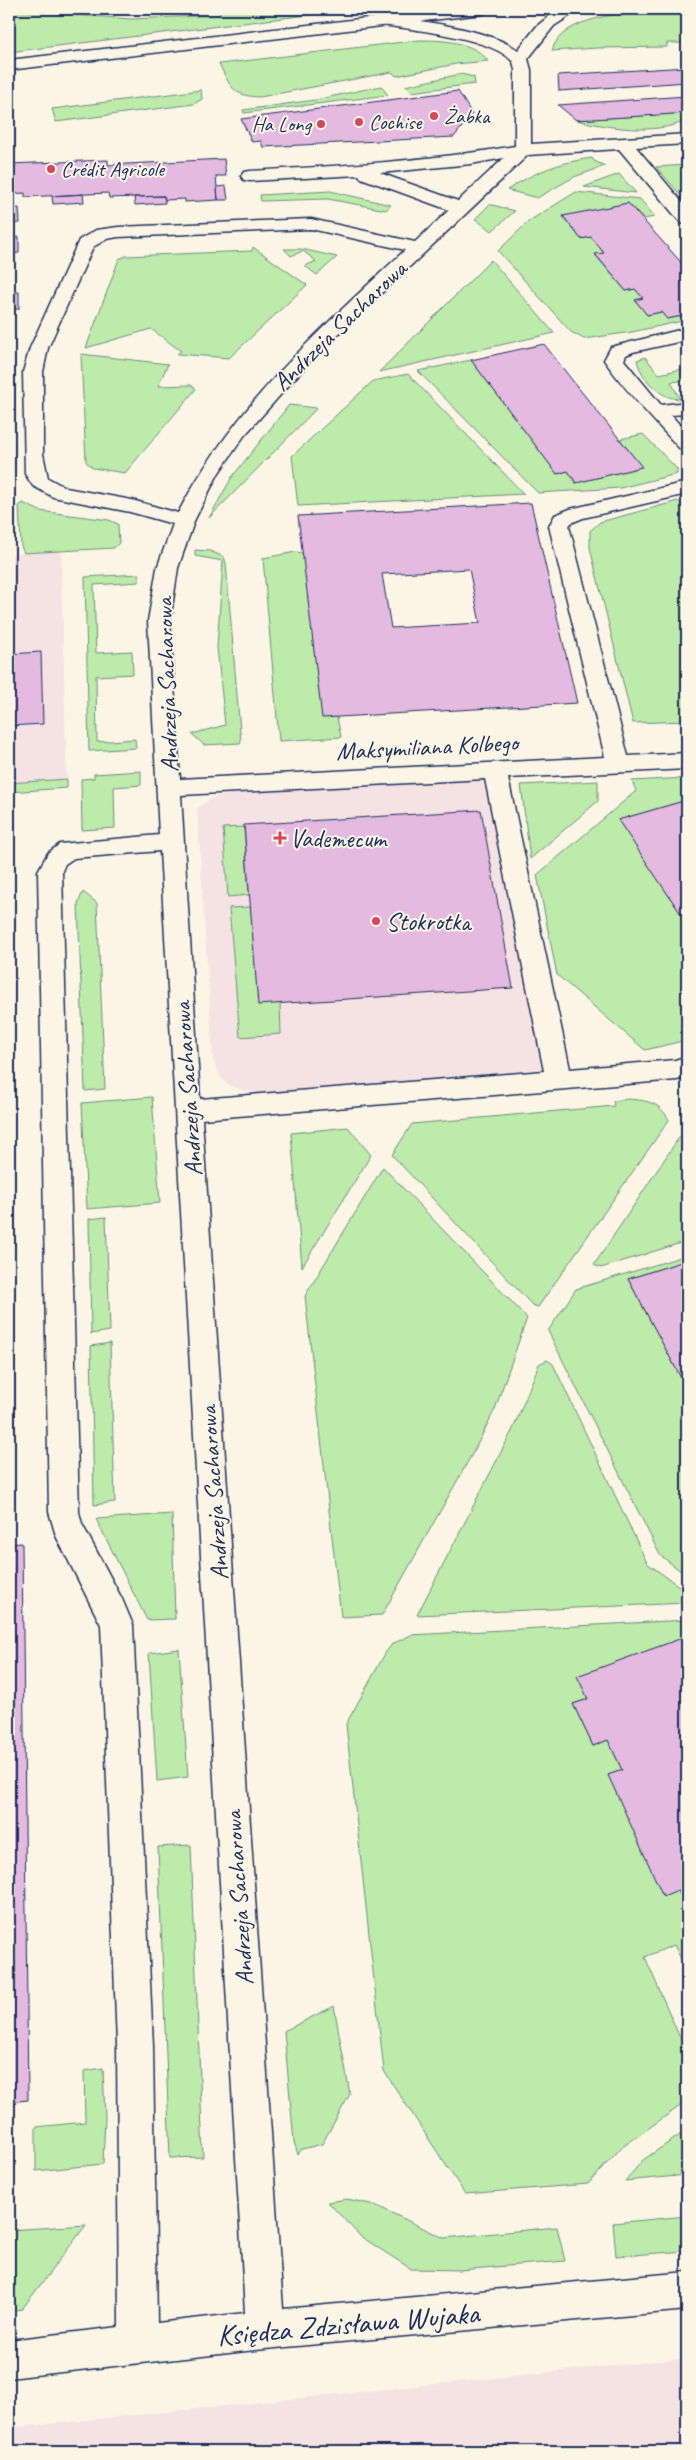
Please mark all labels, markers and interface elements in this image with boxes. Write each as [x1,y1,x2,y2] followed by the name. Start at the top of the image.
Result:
[444,103,491,129] place label: Żabka
[369,109,422,135] place label: Cochise
[428,110,440,122] marker: Żabka
[252,111,313,137] place label: Ha Long
[353,116,365,128] marker: Cochise
[315,118,327,130] marker: Ha Long
[61,156,166,182] place label: Crédit Agricole
[45,163,57,175] marker: Crédit Agricole
[266,252,416,398] street label: Andrzeja Sacharowa
[148,594,186,773] street label: Andrzeja Sacharowa
[335,726,522,768] street label: Maksymiliana Kolbego
[290,823,388,855] place label: Vademecum
[274,832,286,844] marker: Vademecum
[386,906,473,938] place label: Stokrotka
[370,915,382,927] marker: Stokrotka
[166,998,210,1177] street label: Andrzeja Sacharowa
[192,1402,236,1581] street label: Andrzeja Sacharowa
[217,1807,261,1986] street label: Andrzeja Sacharowa
[215,2293,483,2354] street label: Księdza Zdzisława Wujaka

